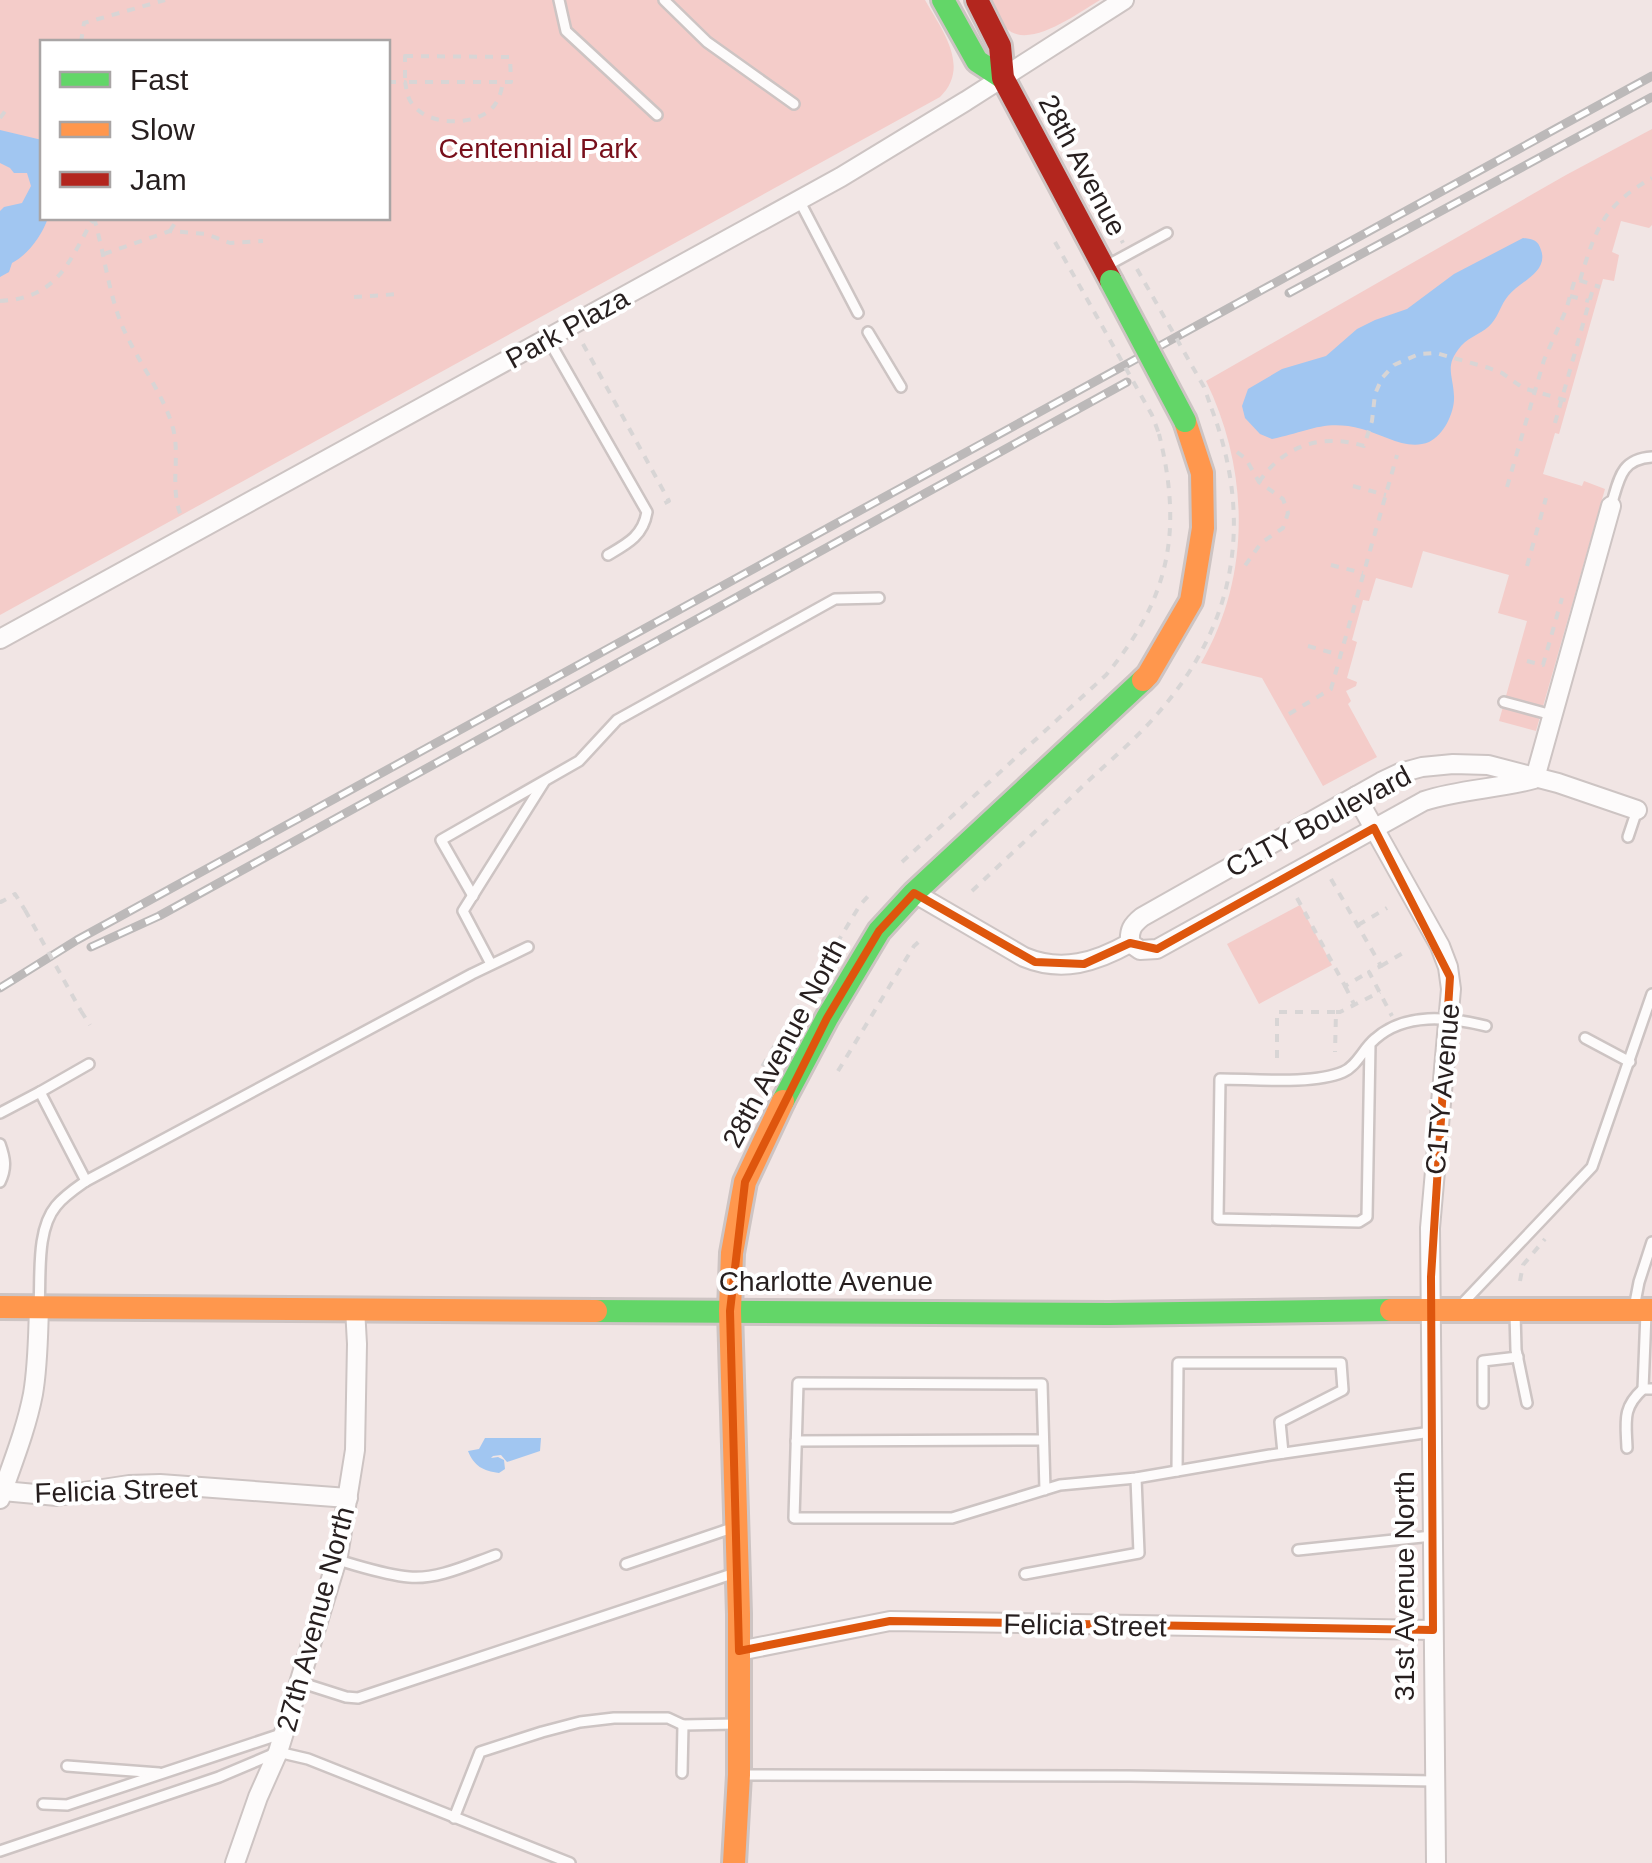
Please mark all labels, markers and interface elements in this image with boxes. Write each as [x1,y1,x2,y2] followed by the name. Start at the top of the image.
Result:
[40,40,390,220] legend
[130,63,189,96] text: Fast
[1032,89,1133,241] street label: 28th Avenue
[130,113,195,146] text: Slow
[438,133,639,164] park label: Centennial Park
[130,163,187,196] text: Jam
[501,282,634,375] street label: Park Plaza
[1220,760,1416,883] street label: C1TY Boulevard
[716,934,852,1153] street label: 28th Avenue North
[1420,1002,1465,1176] street label: C1TY Avenue
[719,1266,933,1297] street label: Charlotte Avenue
[1389,1471,1420,1701] street label: 31st Avenue North
[34,1472,198,1509] street label: Felicia Street
[271,1503,360,1735] street label: 27th Avenue North
[1003,1609,1167,1642] street label: Felicia Street

